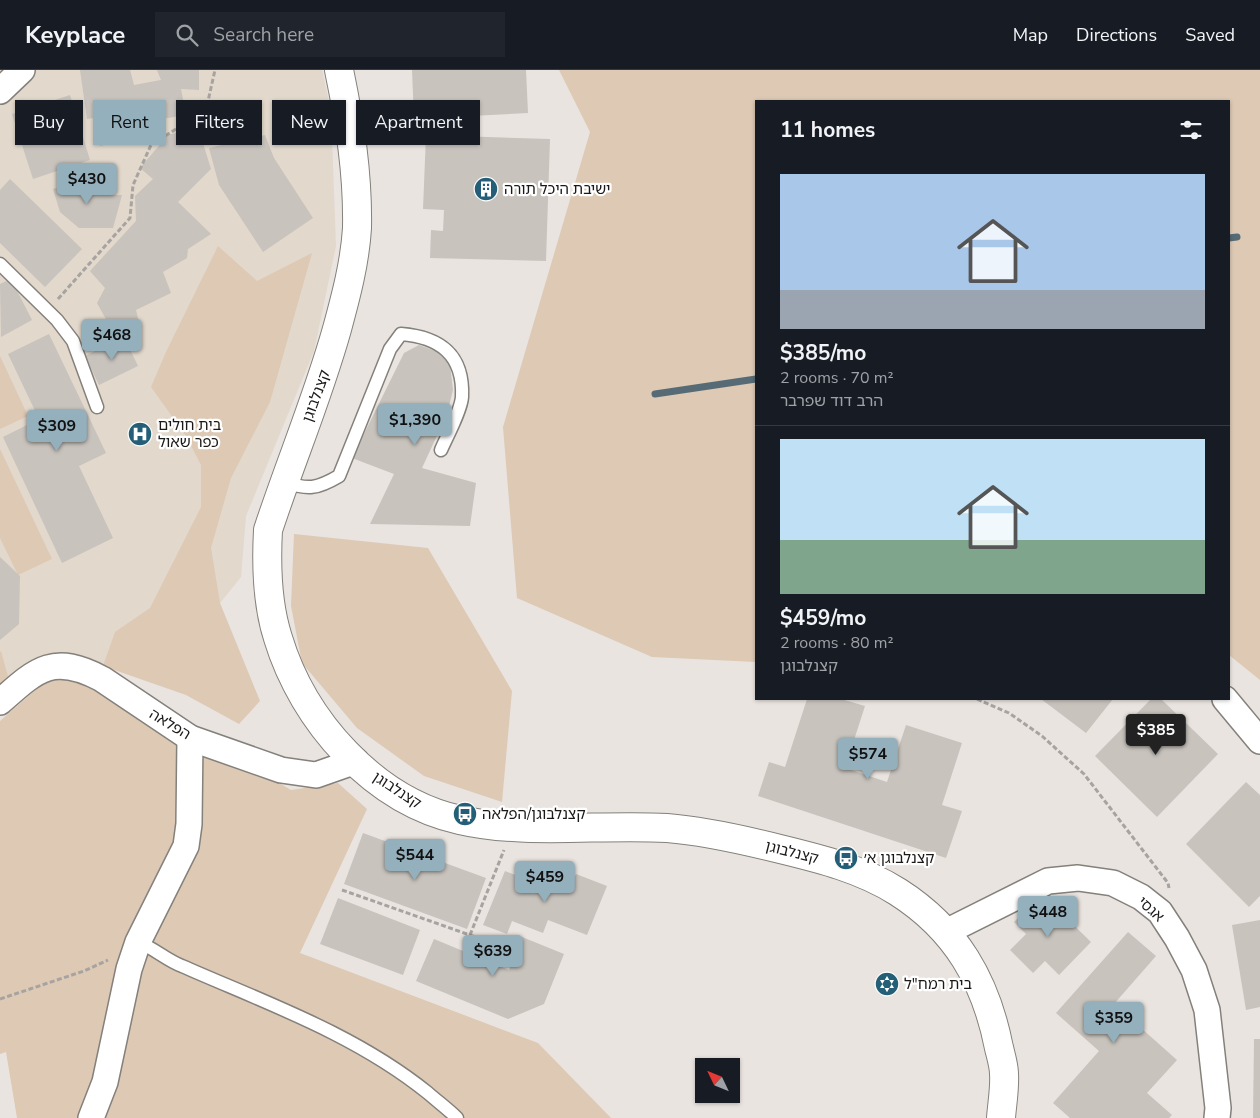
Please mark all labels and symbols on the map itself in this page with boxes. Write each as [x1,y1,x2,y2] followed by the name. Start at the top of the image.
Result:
[57,162,117,205] pin: $430
[473,176,499,202] building icon: ישיבת היכל תורה
[504,179,611,199] place label: ישיבת היכל תורה
[82,318,142,361] pin: $468
[297,367,335,425] street label: קצנלבוגן
[374,404,456,446] pin: $1,390
[27,410,87,452] pin: $309
[158,415,222,452] place label: בית חולים כפר שאול
[127,421,153,447] hospital icon: בית חולים כפר שאול
[146,704,194,744] street label: הפלאה
[1126,714,1186,756] pin: $385
[838,738,898,780] pin: $574
[369,767,425,813] street label: קצנלבוגן
[452,801,478,827] bus stop icon: קצנלבוגן/הפלאה
[482,804,586,824] place label: קצנלבוגן/הפלאה
[763,836,821,868] street label: קצנלבוגן
[385,838,445,881] pin: $544
[833,845,859,871] bus stop icon: קצנלבוגן א׳
[864,848,934,868] place label: קצנלבוגן א׳
[515,860,575,903] pin: $459
[1133,892,1169,926] street label: אגסי
[1018,896,1078,938] pin: $448
[463,934,523,977] pin: $639
[874,971,900,997] synagogue icon: בית רמח"ל
[904,974,973,994] place label: בית רמח"ל
[1084,1002,1144,1044] pin: $359
[695,1058,740,1102] north arrow

